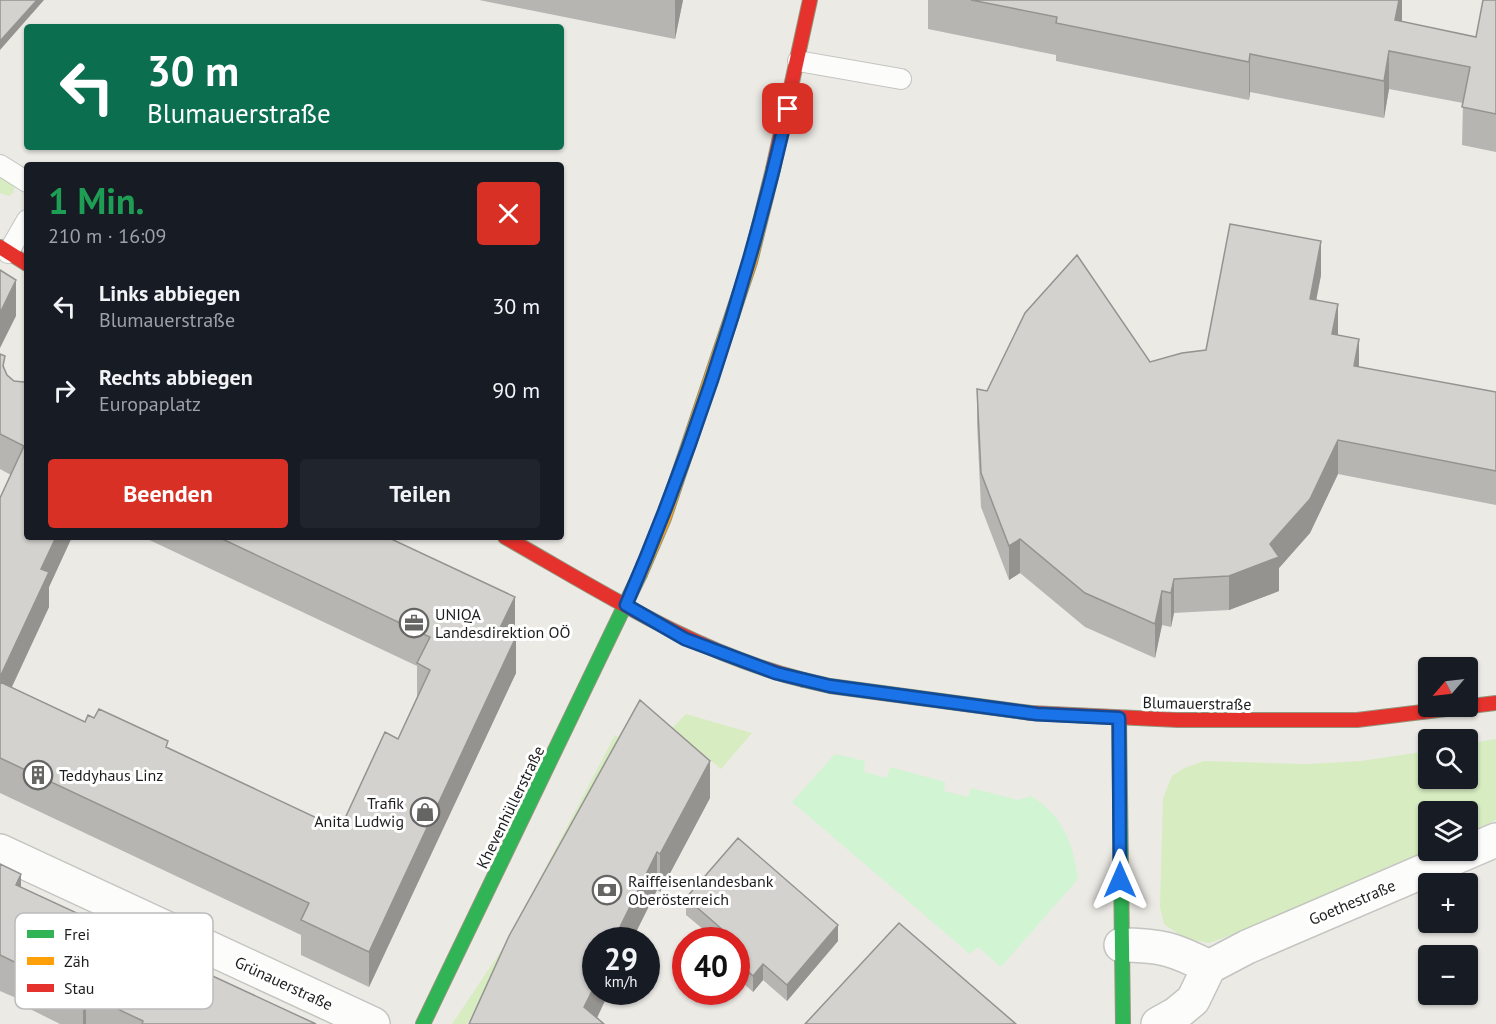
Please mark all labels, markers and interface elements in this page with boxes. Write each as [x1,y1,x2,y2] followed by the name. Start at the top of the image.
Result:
[147,43,239,98] text: 30 m
[48,48,126,126] icon: left
[762,83,813,134] pin
[771,92,804,125] icon: arrive
[147,96,331,130] text: Blumauerstraße
[48,177,144,224] text: 1 Min.
[477,182,540,245] button: close
[48,223,166,249] text: 210 m · 16:09
[99,279,240,307] text: Links abbiegen
[48,290,81,323] icon: left
[492,292,540,320] text: 30 m
[99,307,235,333] text: Blumauerstraße
[99,363,253,391] text: Rechts abbiegen
[48,374,81,407] icon: right
[492,376,540,404] text: 90 m
[99,391,201,417] text: Europaplatz
[48,459,288,528] button: Beenden
[300,459,540,528] button: Teilen
[435,604,570,642] place label: UNIQA Landesdirektion OÖ
[398,607,430,639] office icon: UNIQA Landesdirektion OÖ
[1418,657,1478,717] north arrow
[1418,657,1478,1005] map controls
[1142,692,1252,714] street label: Blumauerstraße
[1418,729,1478,789] button: search
[472,742,548,872] street label: Khevenhüllerstraße
[22,759,54,791] building icon: Teddyhaus Linz
[59,765,163,785] place label: Teddyhaus Linz
[314,793,404,831] place label: Trafik Anita Ludwig
[409,796,441,828] shop icon: Trafik Anita Ludwig
[1418,801,1478,861] button: layers
[1088,848,1152,912] position arrow
[628,871,774,909] place label: Raiffeisenlandesbank Oberösterreich
[1418,873,1478,933] button: +
[591,874,623,906] bank icon: Raiffeisenlandesbank Oberösterreich
[1306,875,1398,929] street label: Goethestraße
[15,913,213,1009] legend
[64,924,90,944] text: Frei
[672,927,750,1005] speed limit sign: 40
[604,939,638,978] text: 29
[1418,945,1478,1005] button: −
[64,951,89,971] text: Zäh
[232,952,336,1014] street label: Grünauerstraße
[605,972,637,991] text: km/h
[64,978,94,998] text: Stau

